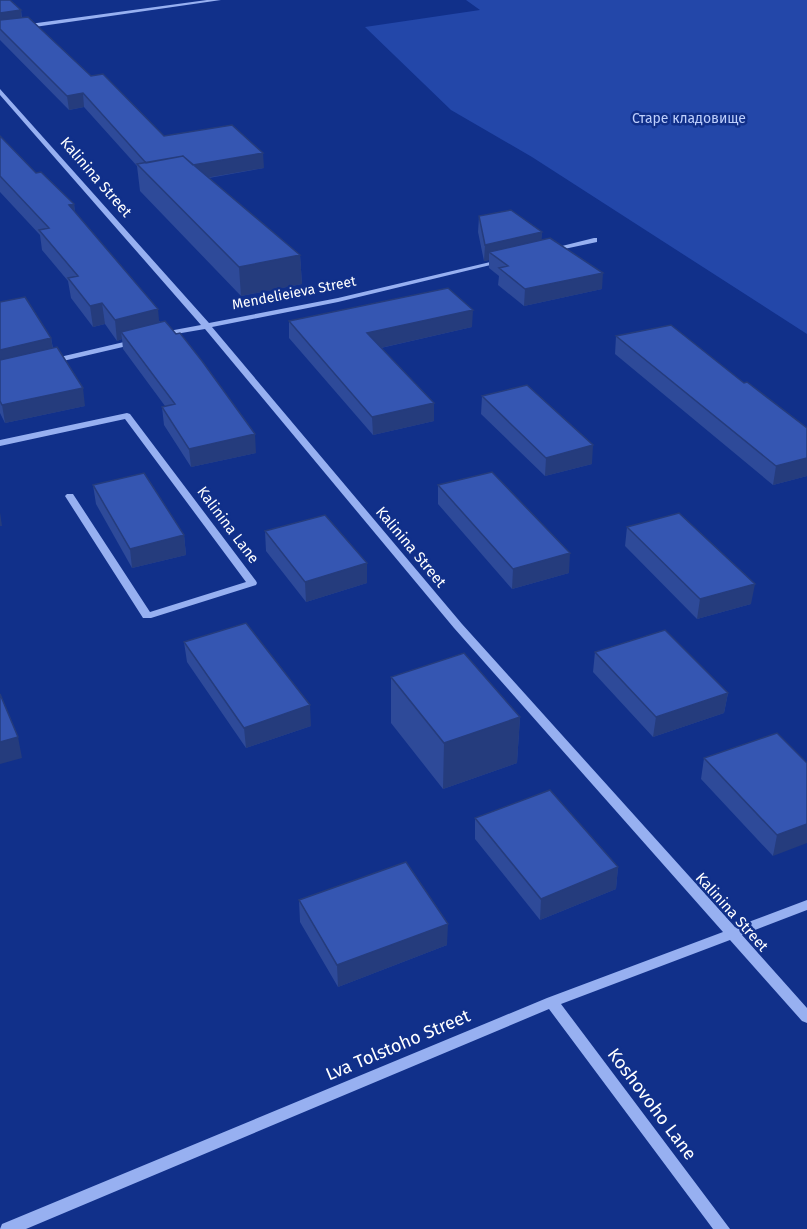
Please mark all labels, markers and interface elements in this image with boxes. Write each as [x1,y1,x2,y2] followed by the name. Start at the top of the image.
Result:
[632,110,746,127] park label: Старе кладовище
[56,133,136,221] street label: Kalinina Street
[231,272,358,313] street label: Mendelieieva Street
[193,483,263,567] street label: Kalinina Lane
[372,503,450,592] street label: Kalinina Street
[692,869,773,956] street label: Kalinina Street
[322,1004,474,1085] street label: Lva Tolstoho Street
[603,1044,701,1164] street label: Koshovoho Lane

